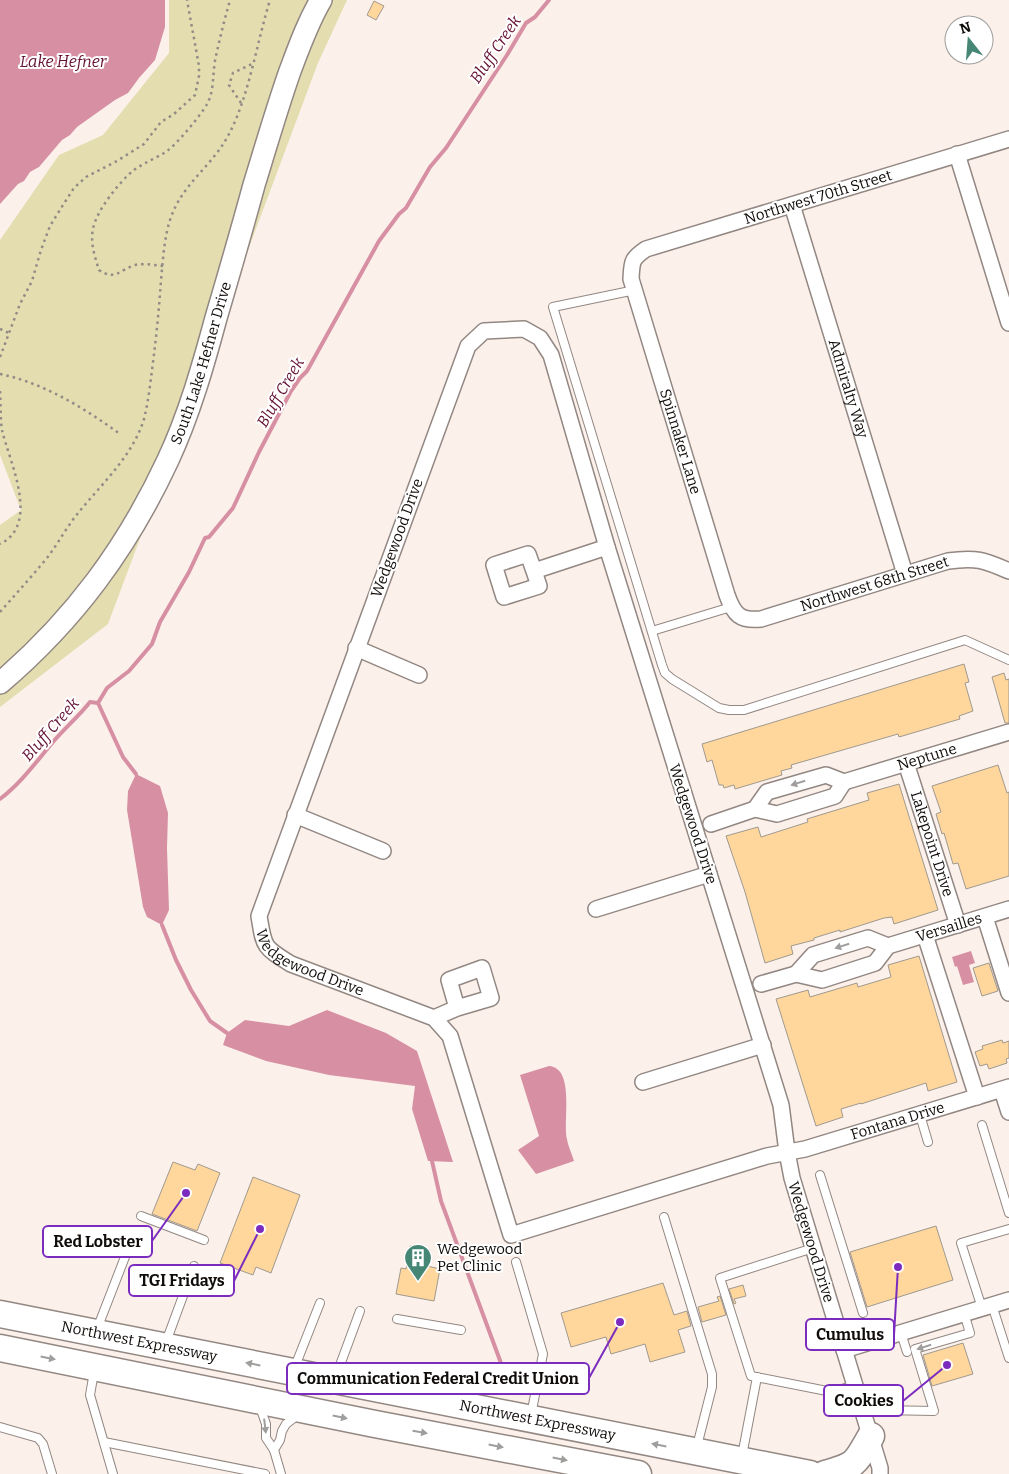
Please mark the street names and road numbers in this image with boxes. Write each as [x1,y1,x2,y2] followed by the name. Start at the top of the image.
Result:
[742,166,895,228] street label: Northwest 70th Street
[167,280,235,447] street label: South Lake Hefner Drive
[825,337,872,440] street label: Admiralty Way
[656,387,705,496] street label: Spinnaker Lane
[367,476,427,600] street label: Wedgewood Drive
[798,552,951,615] street label: Northwest 68th Street
[895,739,959,774] street label: Neptune
[665,762,721,886] street label: Wedgewood Drive
[907,789,957,899] street label: Lakepoint Drive
[914,909,984,946] street label: Versailles
[252,927,366,1000] street label: Wedgewood Drive
[848,1098,947,1144] street label: Fontana Drive
[784,1179,838,1305] street label: Wedgewood Drive
[60,1317,219,1366] street label: Northwest Expressway
[458,1396,617,1444] street label: Northwest Expressway

